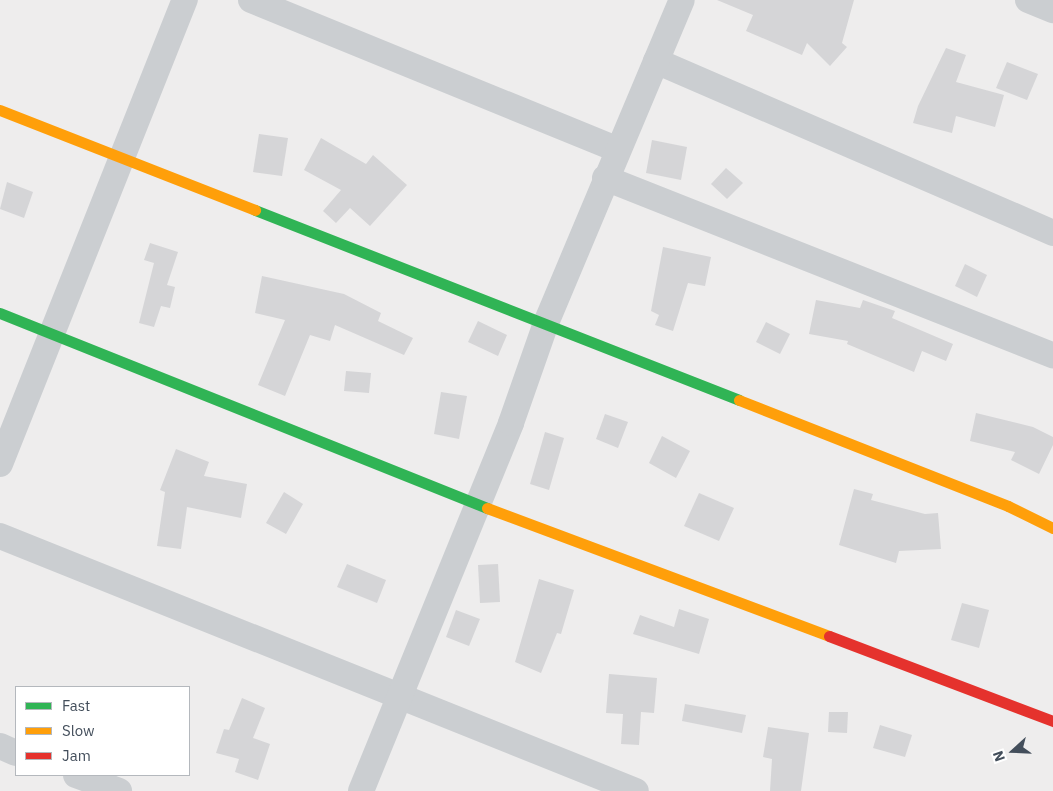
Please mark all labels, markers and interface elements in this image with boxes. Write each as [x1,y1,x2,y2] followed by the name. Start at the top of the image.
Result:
[15,686,190,776] legend
[62,696,90,715] text: Fast
[62,721,95,740] text: Slow
[988,726,1038,776] north arrow
[62,746,91,765] text: Jam
[989,748,1009,764] text: N

